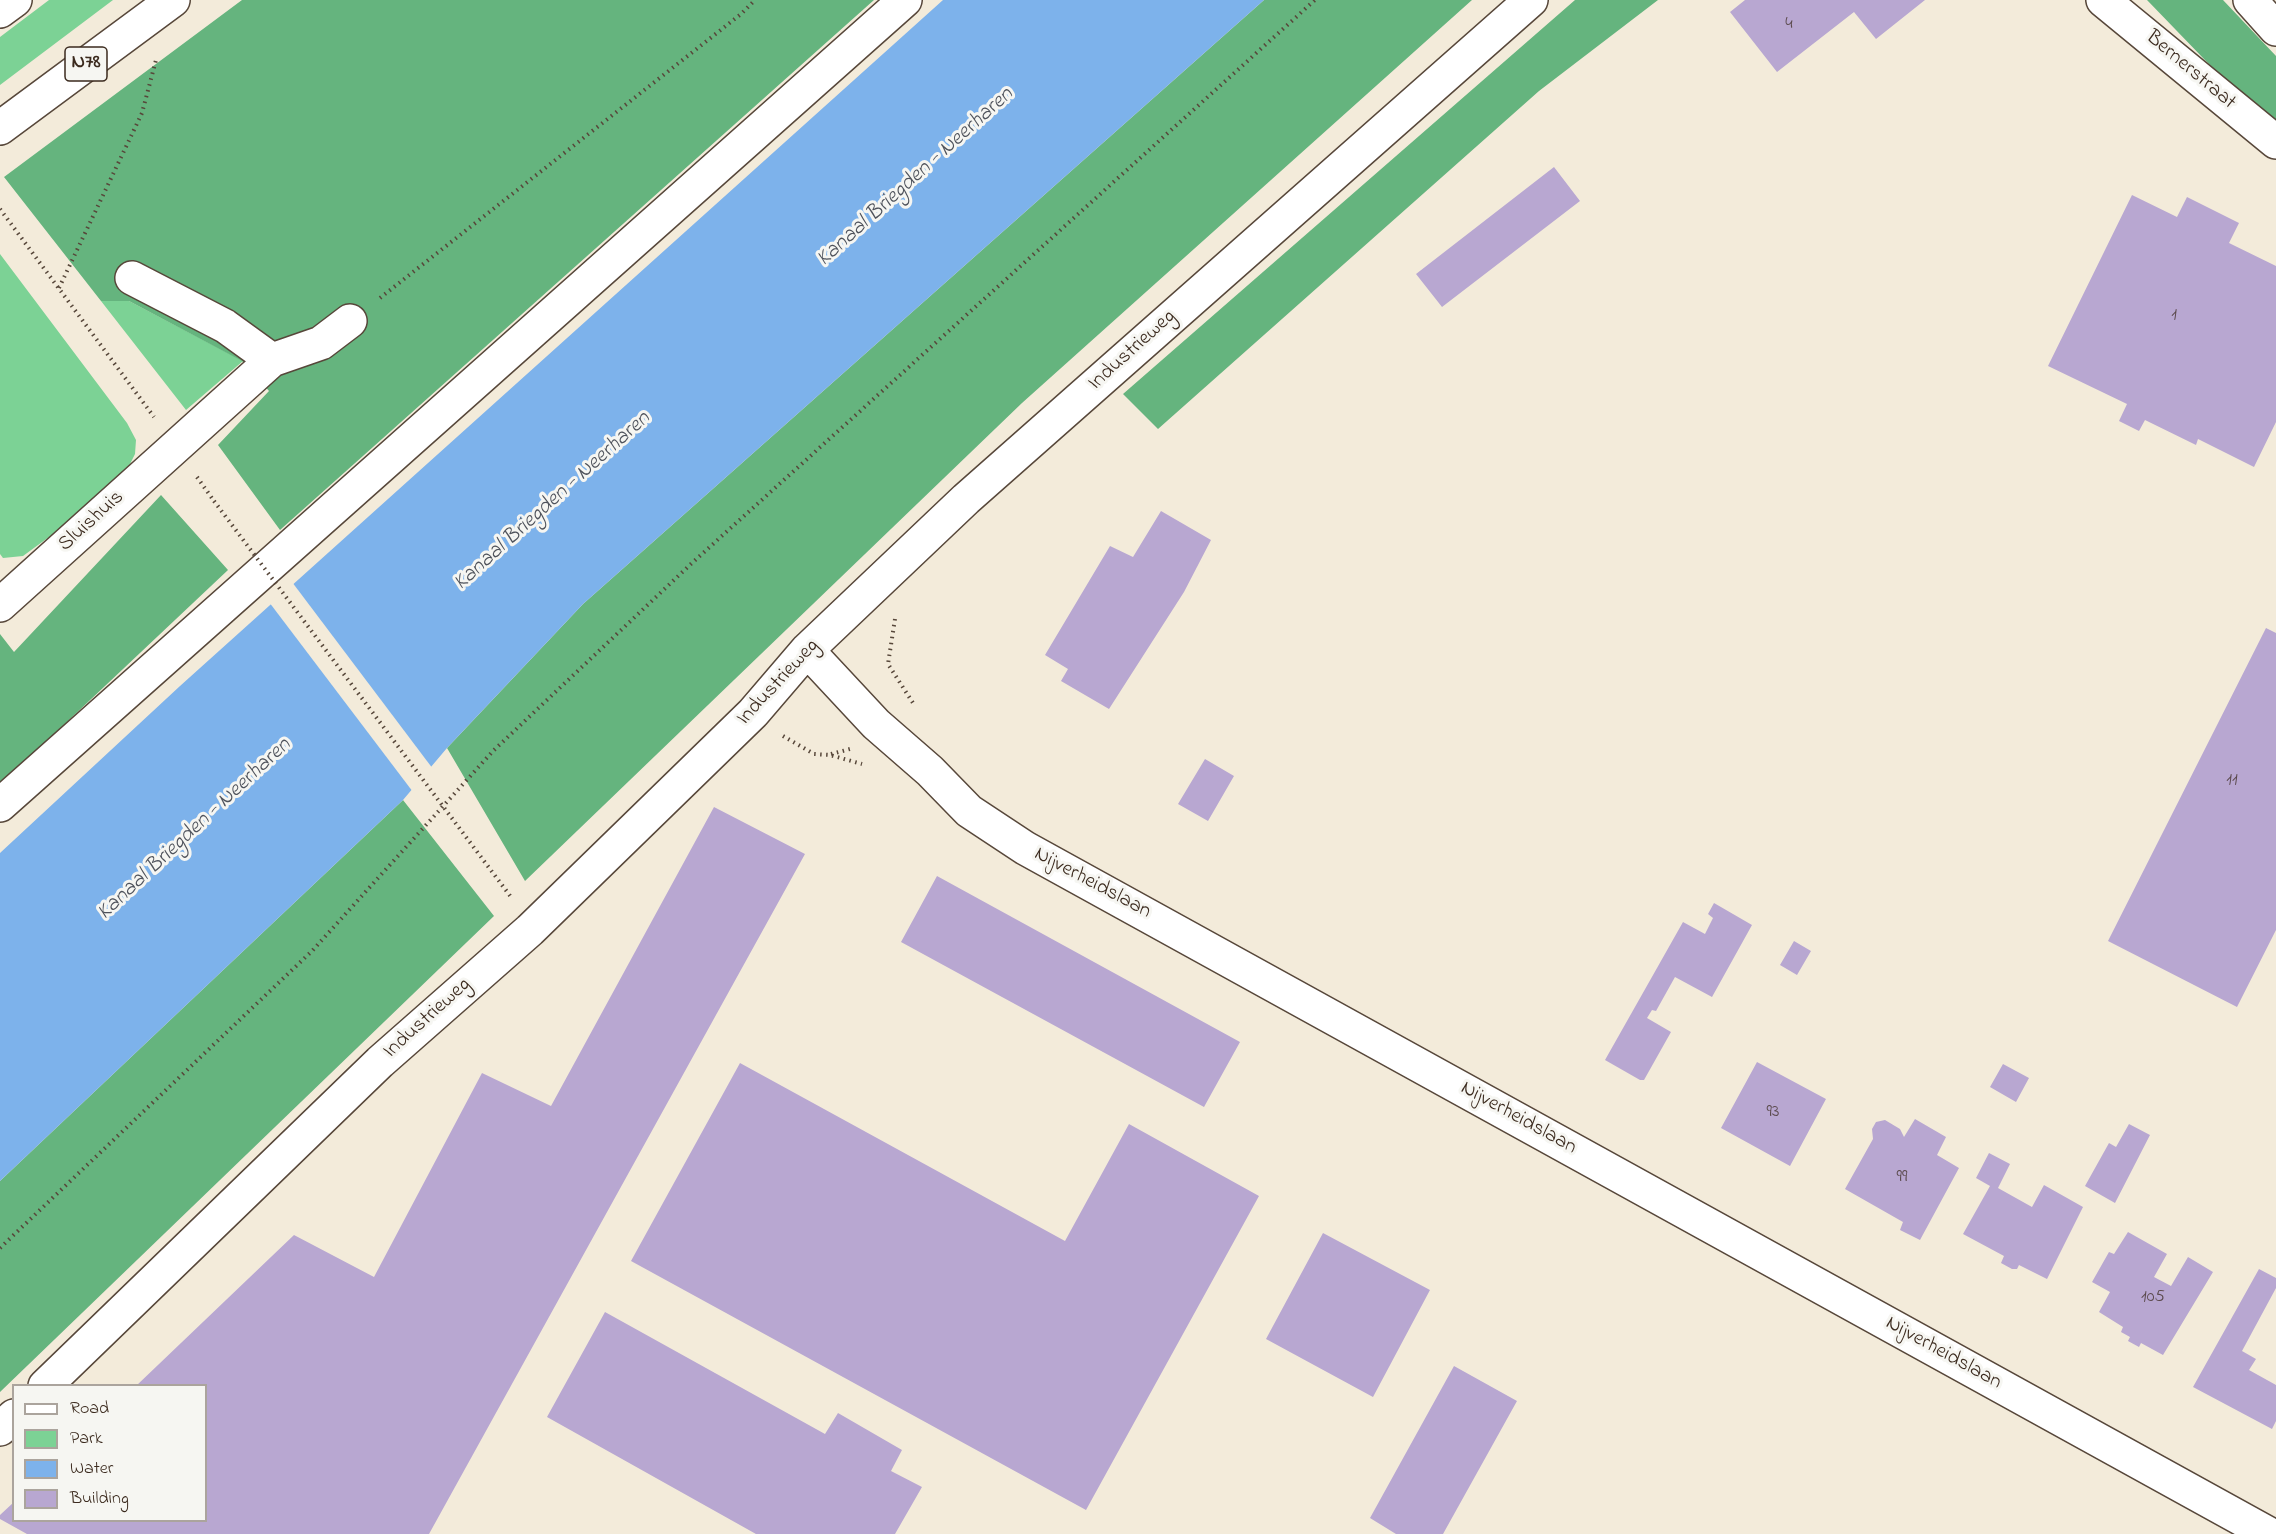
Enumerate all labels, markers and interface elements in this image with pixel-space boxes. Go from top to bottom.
house number: 4 [1785,14,1793,36]
street label: Bernerstraat [2140,26,2240,116]
road number: N78 [65,47,107,81]
water label: Kanaal Briegden - Neerharen [812,83,1020,273]
street label: Industrieweg [1084,305,1182,397]
house number: 1 [2171,305,2177,327]
water label: Kanaal Briegden - Neerharen [449,407,657,597]
street label: Sluishuis [54,486,130,558]
street label: Industrieweg [733,635,825,731]
water label: Kanaal Briegden - Neerharen [93,733,297,927]
house number: 11 [2226,770,2238,792]
street label: Nijverheidslaan [1029,843,1155,925]
street label: Industrieweg [379,973,477,1065]
street label: Nijverheidslaan [1455,1077,1581,1161]
house number: 93 [1767,1102,1779,1124]
house number: 99 [1897,1167,1907,1189]
house number: 105 [2141,1287,2165,1309]
street label: Nijverheidslaan [1880,1312,2006,1396]
legend [12,1384,207,1522]
text: Road [70,1396,109,1422]
text: Park [70,1426,103,1452]
text: Water [70,1456,113,1482]
text: Building [70,1486,129,1512]

